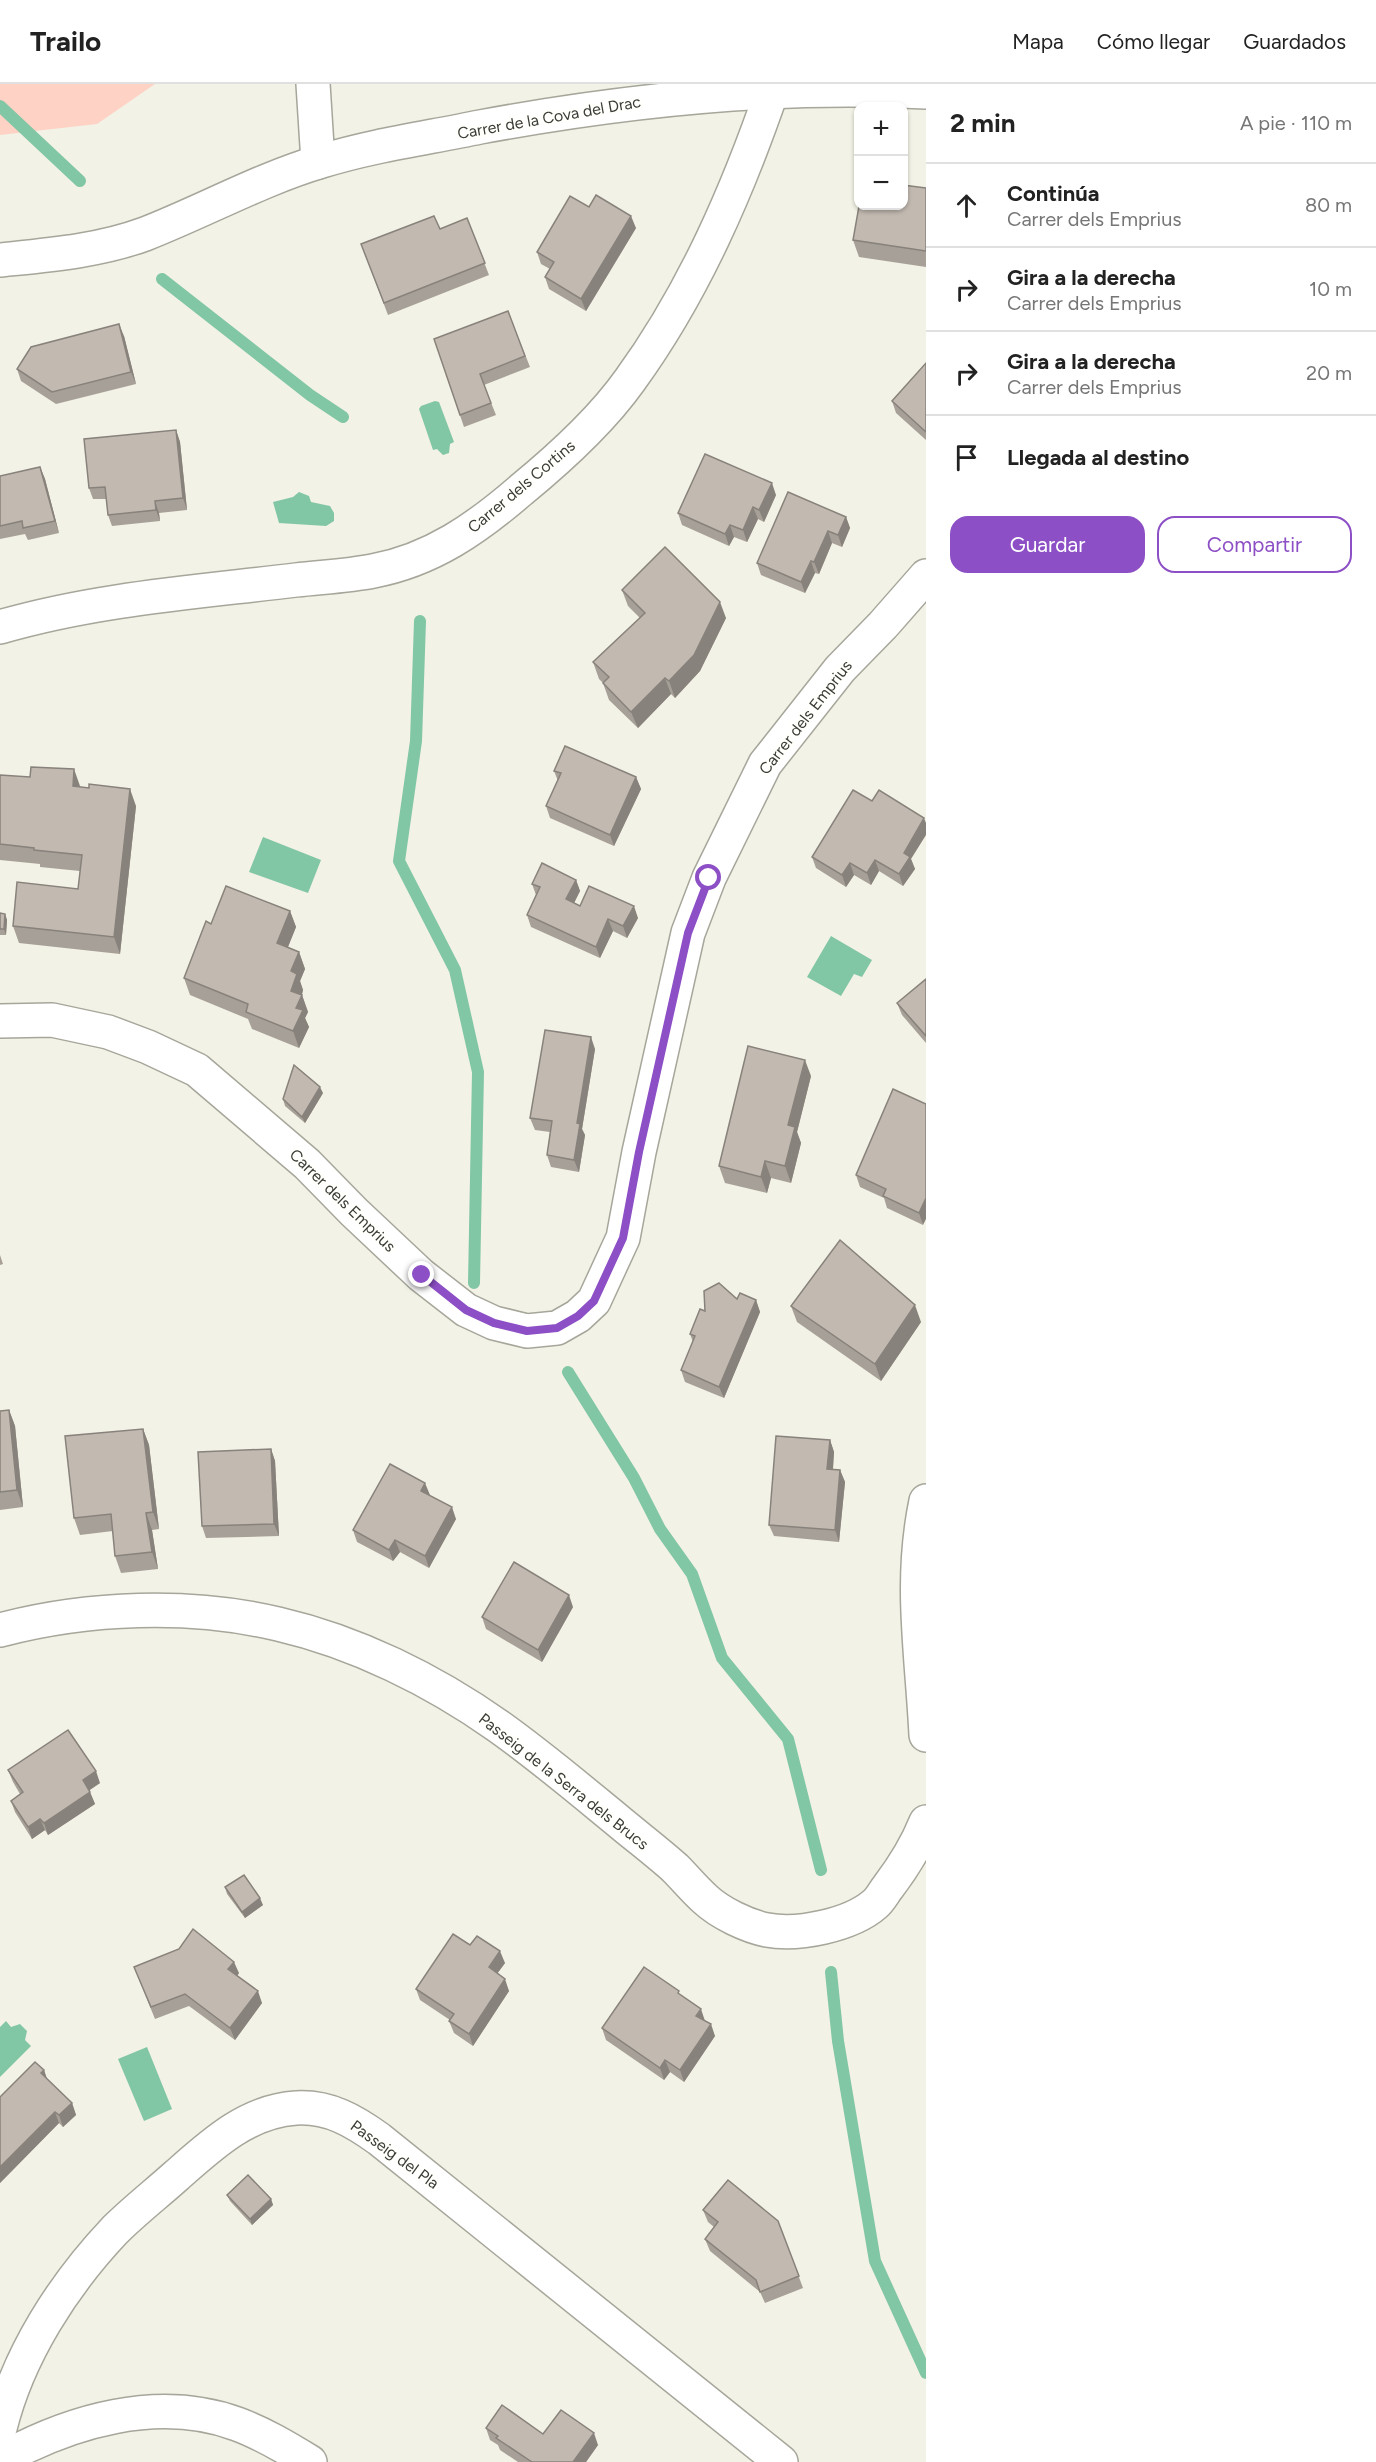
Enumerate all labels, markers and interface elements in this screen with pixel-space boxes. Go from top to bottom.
text: Trailo [30,24,101,58]
text: Mapa [1012,29,1064,54]
text: Cómo llegar [1097,29,1210,54]
text: Guardados [1243,29,1346,54]
street label: Carrer de la Cova del Drac [456,92,643,143]
map controls [854,102,908,210]
button: + [854,102,908,156]
text: 2 min [950,107,1016,139]
text: A pie · 110 m [1240,111,1352,135]
button: − [854,156,908,210]
text: Continúa [1007,180,1100,207]
icon: ahead [950,189,983,222]
text: 80 m [1305,193,1352,217]
text: Carrer dels Emprius [1007,207,1182,231]
text: Gira a la derecha [1007,264,1176,291]
icon: right [950,273,983,306]
text: 10 m [1309,277,1352,301]
text: Carrer dels Emprius [1007,291,1182,315]
text: Gira a la derecha [1007,348,1176,375]
icon: right [950,357,983,390]
text: 20 m [1306,361,1352,385]
text: Carrer dels Emprius [1007,375,1182,399]
street label: Carrer dels Cortins [464,436,579,537]
icon: arrive [950,441,983,474]
text: Llegada al destino [1007,444,1189,471]
button: Guardar [950,516,1145,573]
button: Compartir [1157,516,1352,573]
street label: Carrer dels Emprius [755,656,856,778]
route start [695,864,721,890]
street label: Carrer dels Emprius [286,1145,399,1256]
route end [408,1261,434,1287]
street label: Passeig de la Serra dels Brucs [475,1709,652,1854]
street label: Passeig del Pla [347,2116,443,2193]

